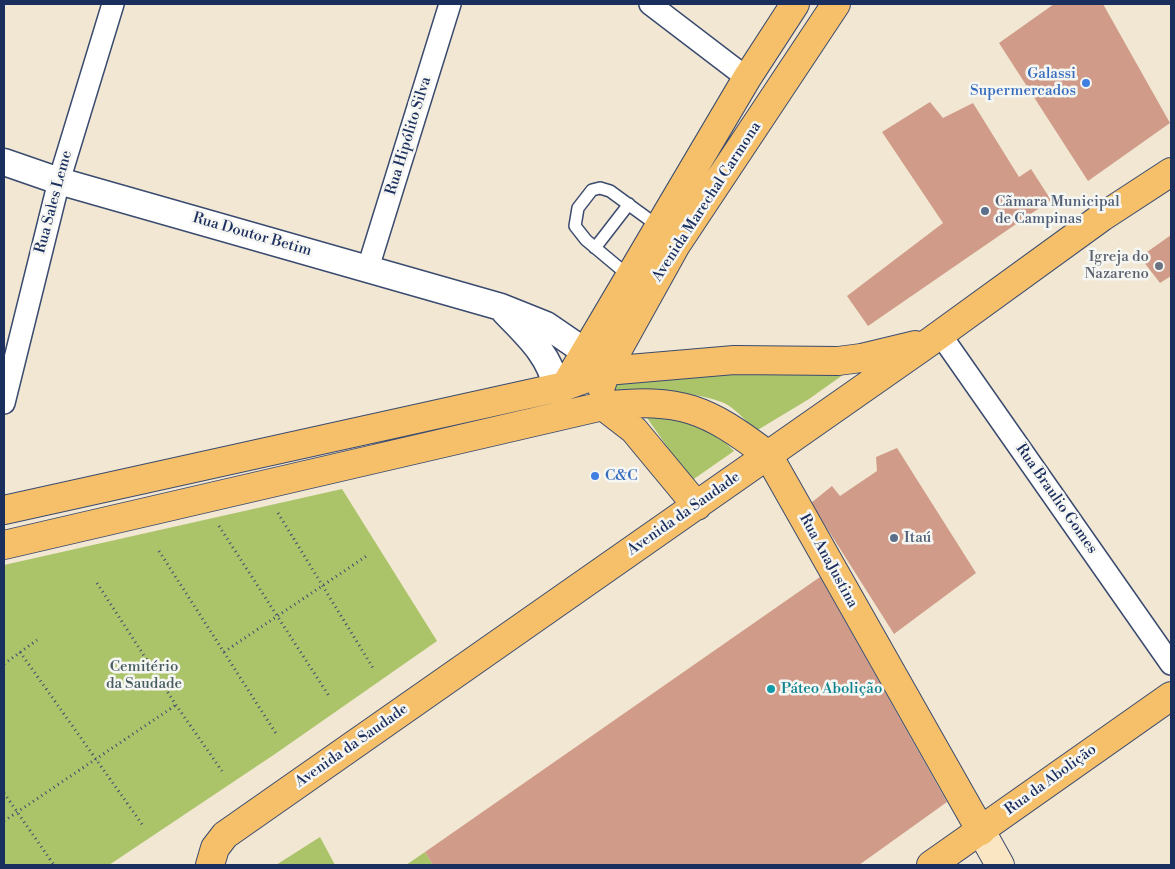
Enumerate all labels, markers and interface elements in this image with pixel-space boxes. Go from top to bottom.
place label: Galassi Supermercados [970,65,1076,100]
street label: Rua Hipólito Silva [382,75,436,197]
marker: Galassi Supermercados [1080,77,1092,89]
street label: Avenida Marechal Carmona [649,119,765,285]
street label: Rua Sales Leme [32,149,76,255]
place label: Cãmara Municipal de Campinas [995,193,1120,228]
marker: Cãmara Municipal de Campinas [979,205,991,217]
street label: Rua Doutor Betim [190,209,314,261]
place label: Igreja do Nazareno [1084,248,1149,283]
marker: Igreja do Nazareno [1153,260,1165,272]
street label: Rua Braulio Gomes [1011,440,1101,558]
place label: C&C [605,467,638,485]
street label: Avenida da Saudade [624,468,744,560]
marker: C&C [589,470,601,482]
street label: Rua AnaJustina [795,511,861,611]
place label: Itaú [904,529,931,547]
marker: Itaú [888,532,900,544]
park label: Cemitério da Saudade [106,658,182,693]
place label: Páteo Abolição [781,680,882,698]
marker: Páteo Abolição [765,683,777,695]
street label: Avenida da Saudade [292,700,412,792]
street label: Rua da Abolição [1002,741,1100,819]

